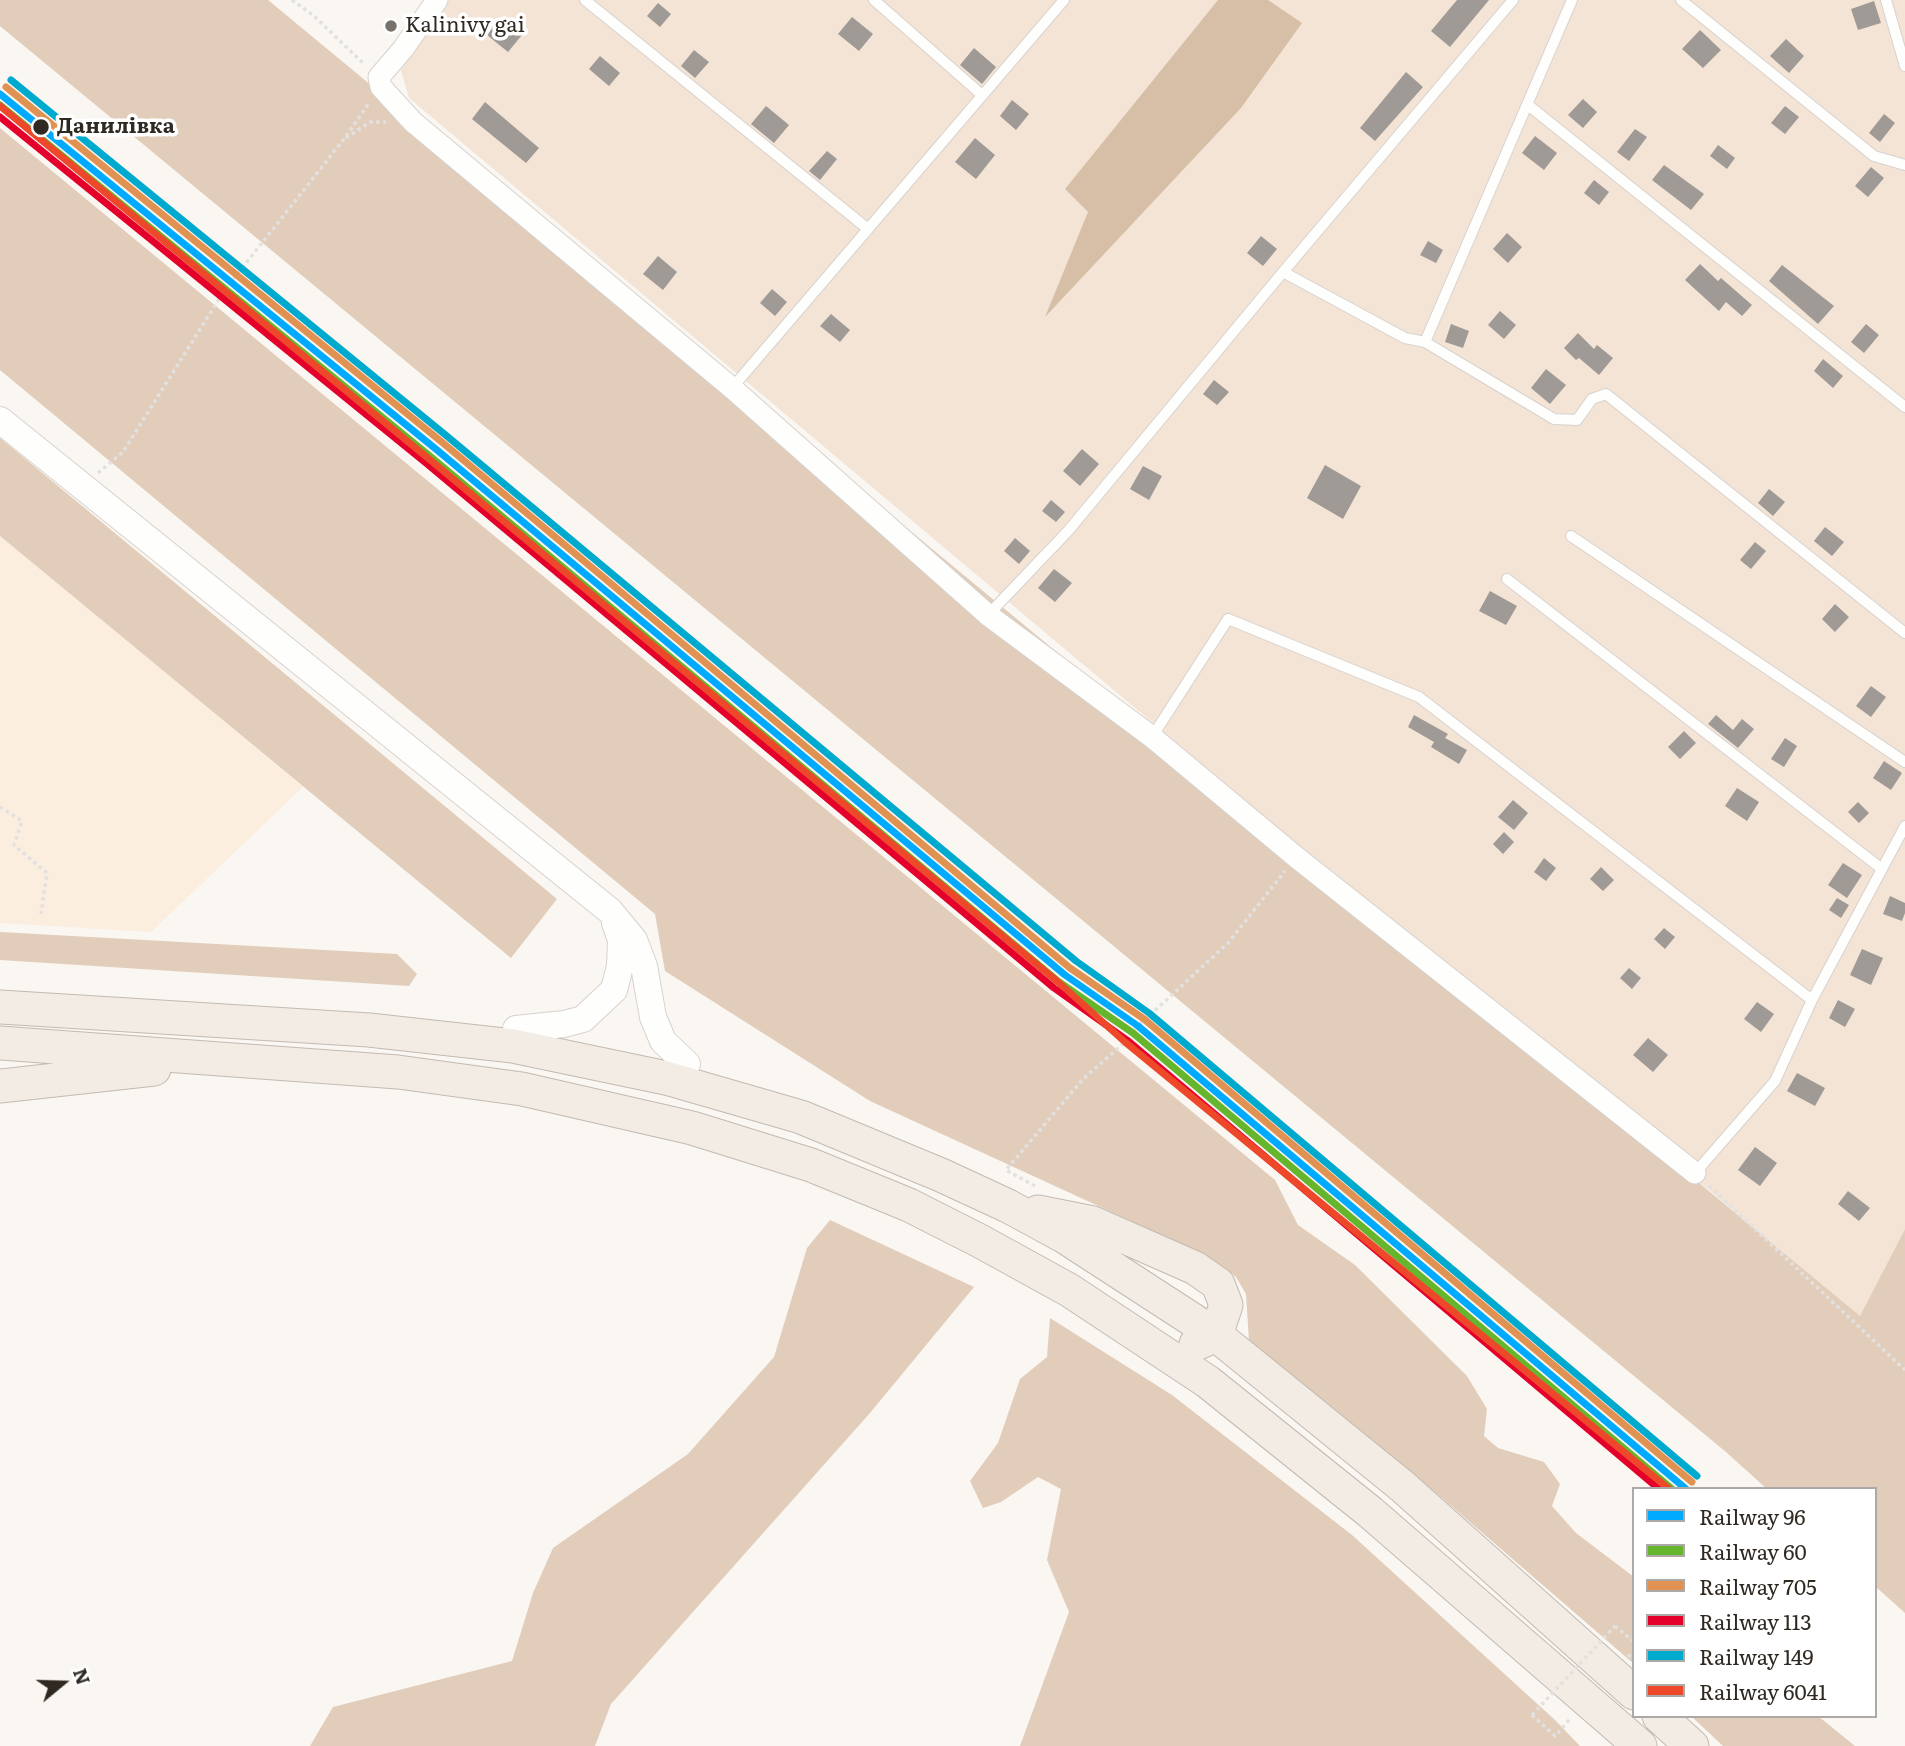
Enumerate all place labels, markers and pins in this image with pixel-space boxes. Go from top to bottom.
place label: Kalinivy gai [405,13,525,39]
marker: Kalinivy gai [383,18,399,34]
place label: Данилівка [57,114,175,140]
marker: Данилівка [31,117,51,137]

